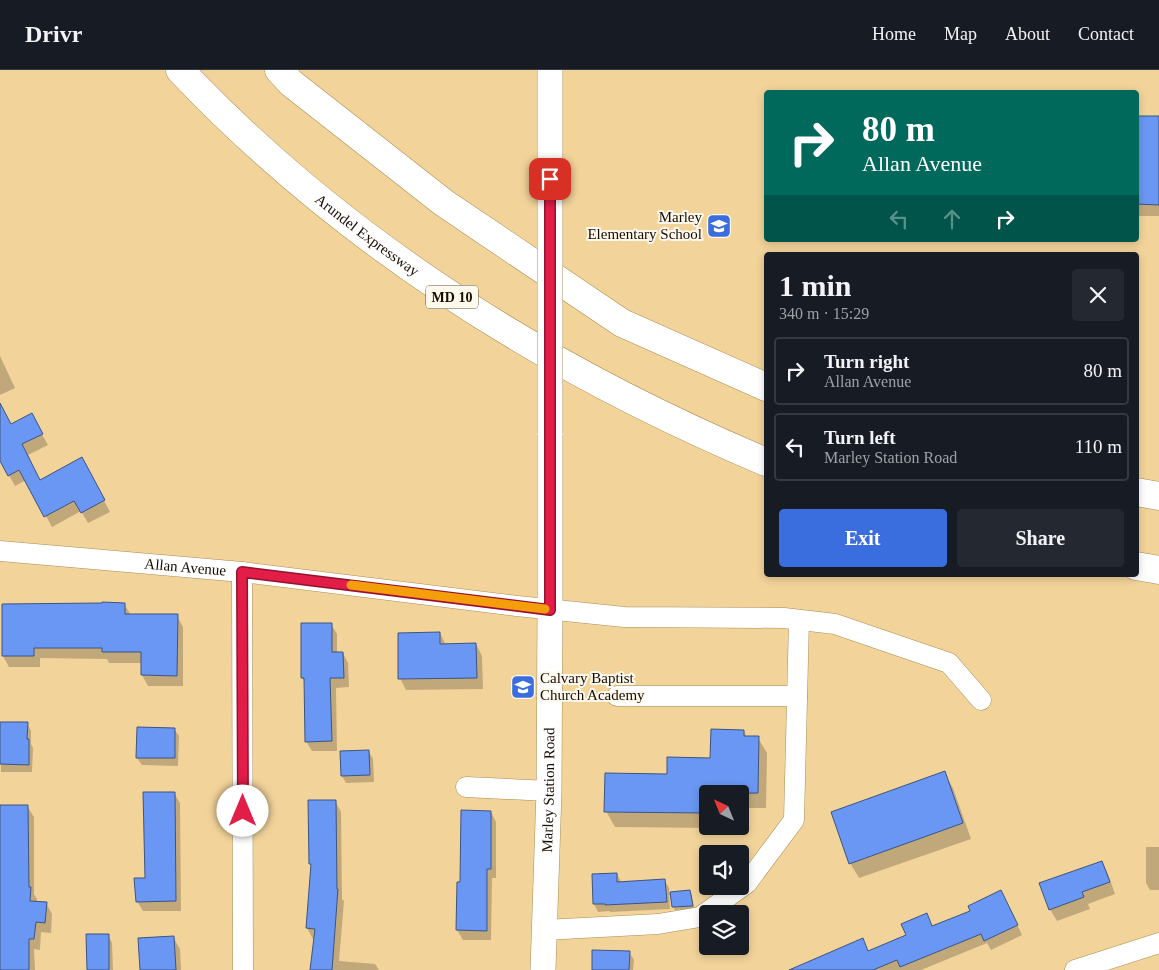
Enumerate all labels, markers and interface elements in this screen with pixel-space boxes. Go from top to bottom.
text: Drivr [25,21,82,47]
text: Home [872,24,916,44]
text: Map [944,24,977,44]
text: About [1005,24,1050,44]
text: Contact [1078,24,1134,44]
icon: right [779,110,844,175]
text: 80 m [862,110,935,149]
text: Allan Avenue [862,151,982,176]
pin [529,158,571,200]
icon: arrive [536,165,564,193]
street label: Arundel Expressway [312,191,423,279]
icon: left [885,205,913,233]
icon: ahead [938,205,966,233]
icon: right [991,205,1019,233]
place label: Marley Elementary School [587,209,702,242]
school or university icon: Marley Elementary School [706,213,732,239]
text: 1 min [779,269,852,302]
button: close [1072,269,1124,321]
road number: MD 10 [426,286,478,308]
text: 340 m · 15:29 [779,305,869,322]
text: Turn right [824,351,909,372]
icon: right [781,357,809,385]
text: 80 m [1083,360,1122,381]
text: Allan Avenue [824,373,911,390]
text: Turn left [824,427,896,448]
icon: left [781,433,809,461]
text: 110 m [1075,436,1122,457]
text: Marley Station Road [824,449,957,466]
button: Exit [779,509,947,567]
button: Share [957,509,1124,567]
street label: Allan Avenue [144,556,227,579]
place label: Calvary Baptist Church Academy [540,670,645,703]
school or university icon: Calvary Baptist Church Academy [510,674,536,700]
street label: Marley Station Road [539,727,557,853]
position arrow [216,784,268,836]
north arrow [699,785,749,835]
map controls [699,785,749,955]
button: sound [699,845,749,895]
button: layers [699,905,749,955]

